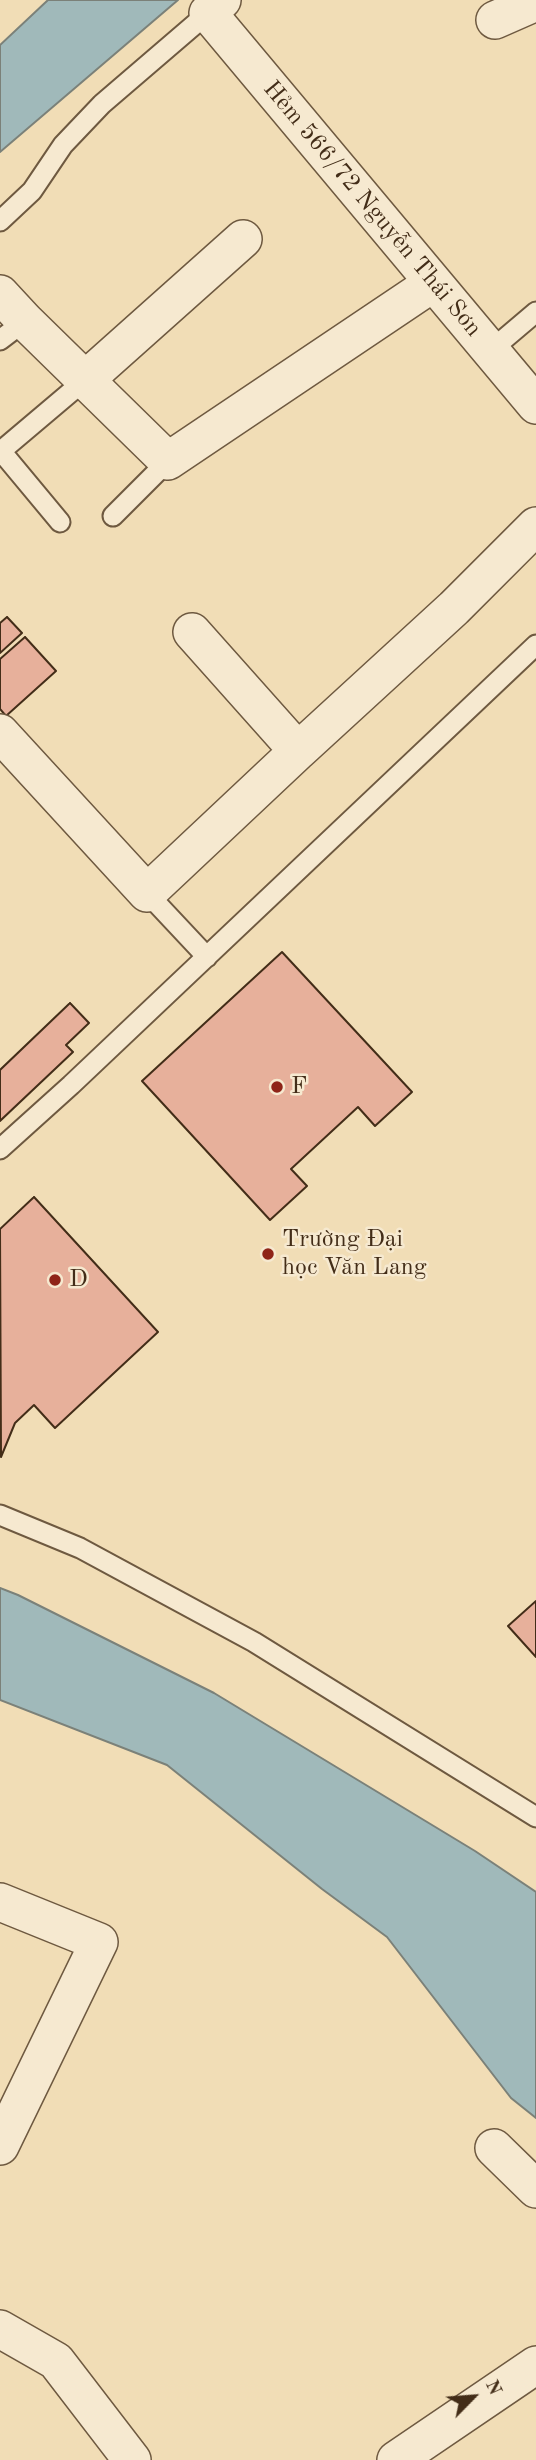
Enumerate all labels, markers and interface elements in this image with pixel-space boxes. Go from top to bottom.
street label: Hẻm 566/72 Nguyễn Thái Sơn [256,75,488,343]
place label: F [291,1073,307,1101]
marker: F [269,1079,285,1095]
place label: Trường Đại học Văn Lang [282,1226,427,1282]
marker: Trường Đại học Văn Lang [260,1246,276,1262]
place label: D [69,1266,88,1294]
marker: D [47,1272,63,1288]
north arrow [438,2362,508,2432]
text: N [481,2377,504,2399]

